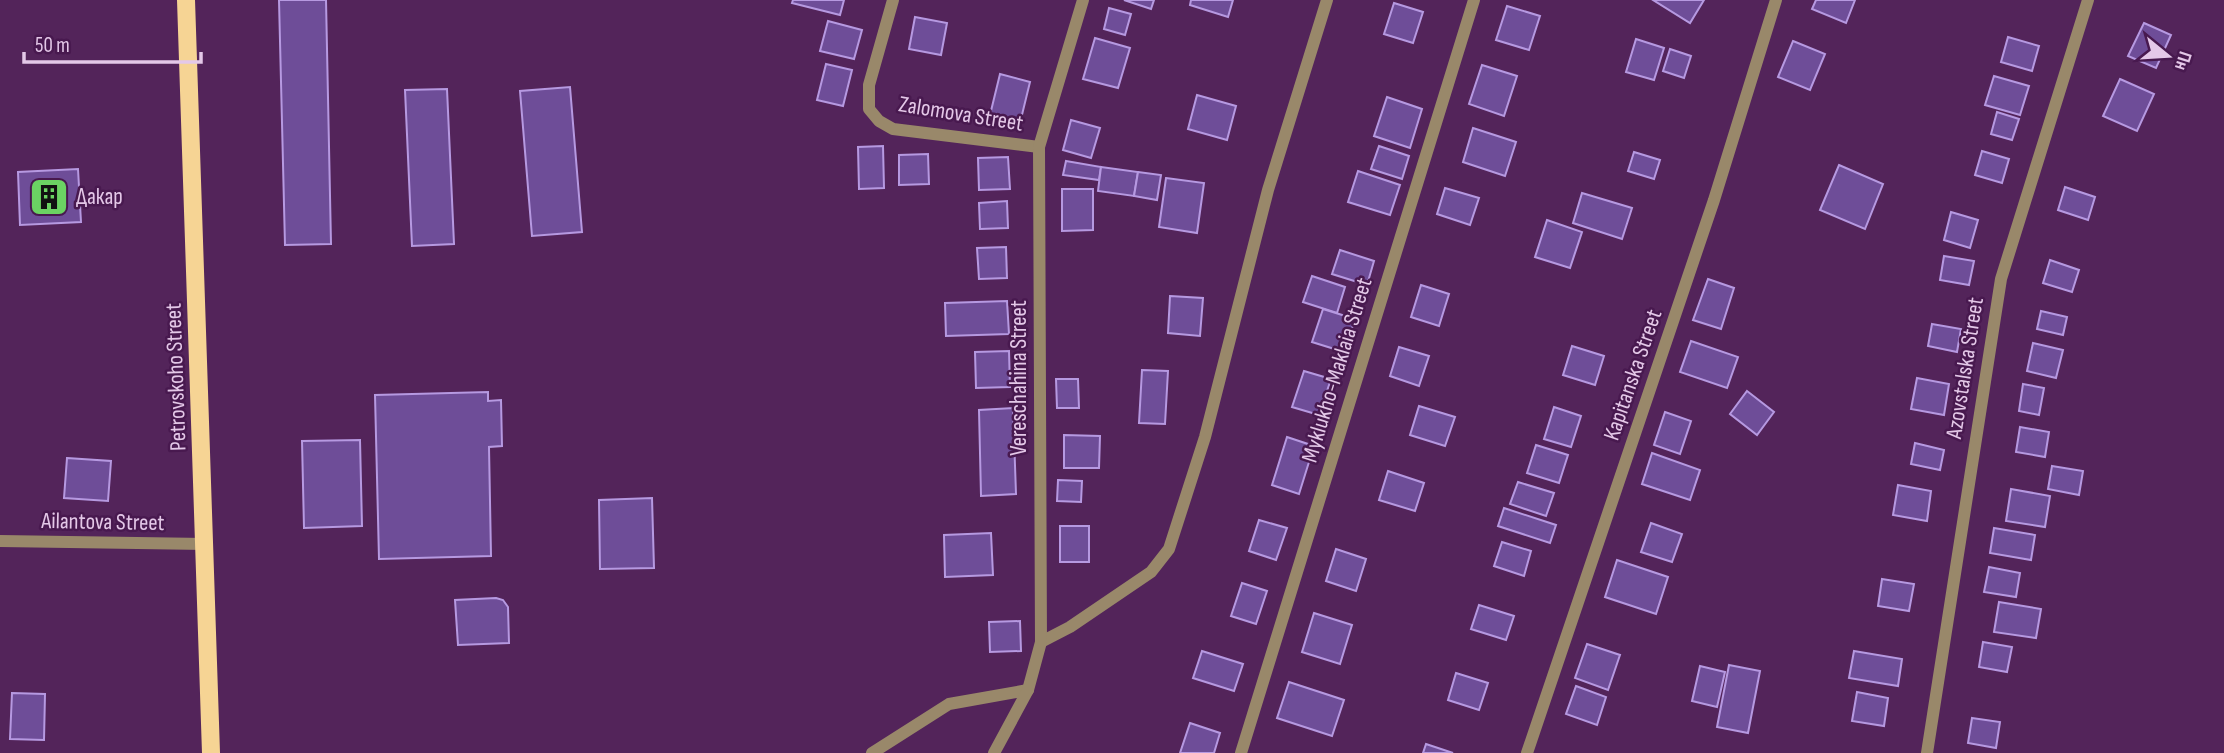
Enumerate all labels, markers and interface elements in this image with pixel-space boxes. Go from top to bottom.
scale bar [24,21,201,65]
north arrow [2133,21,2203,91]
text: 50 m [35,33,70,58]
text: Пн [2169,48,2197,73]
street label: Zalomova Street [897,90,1025,138]
building icon: Дакар [28,176,70,218]
place label: Дакар [76,183,123,211]
street label: Myklukho-Maklaia Street [1296,274,1378,466]
street label: Azovstalska Street [1940,295,1990,442]
street label: Vereschahina Street [1005,300,1033,456]
street label: Petrovskoho Street [159,302,193,452]
street label: Kapitanska Street [1598,306,1668,444]
street label: Ailantova Street [40,507,165,537]

